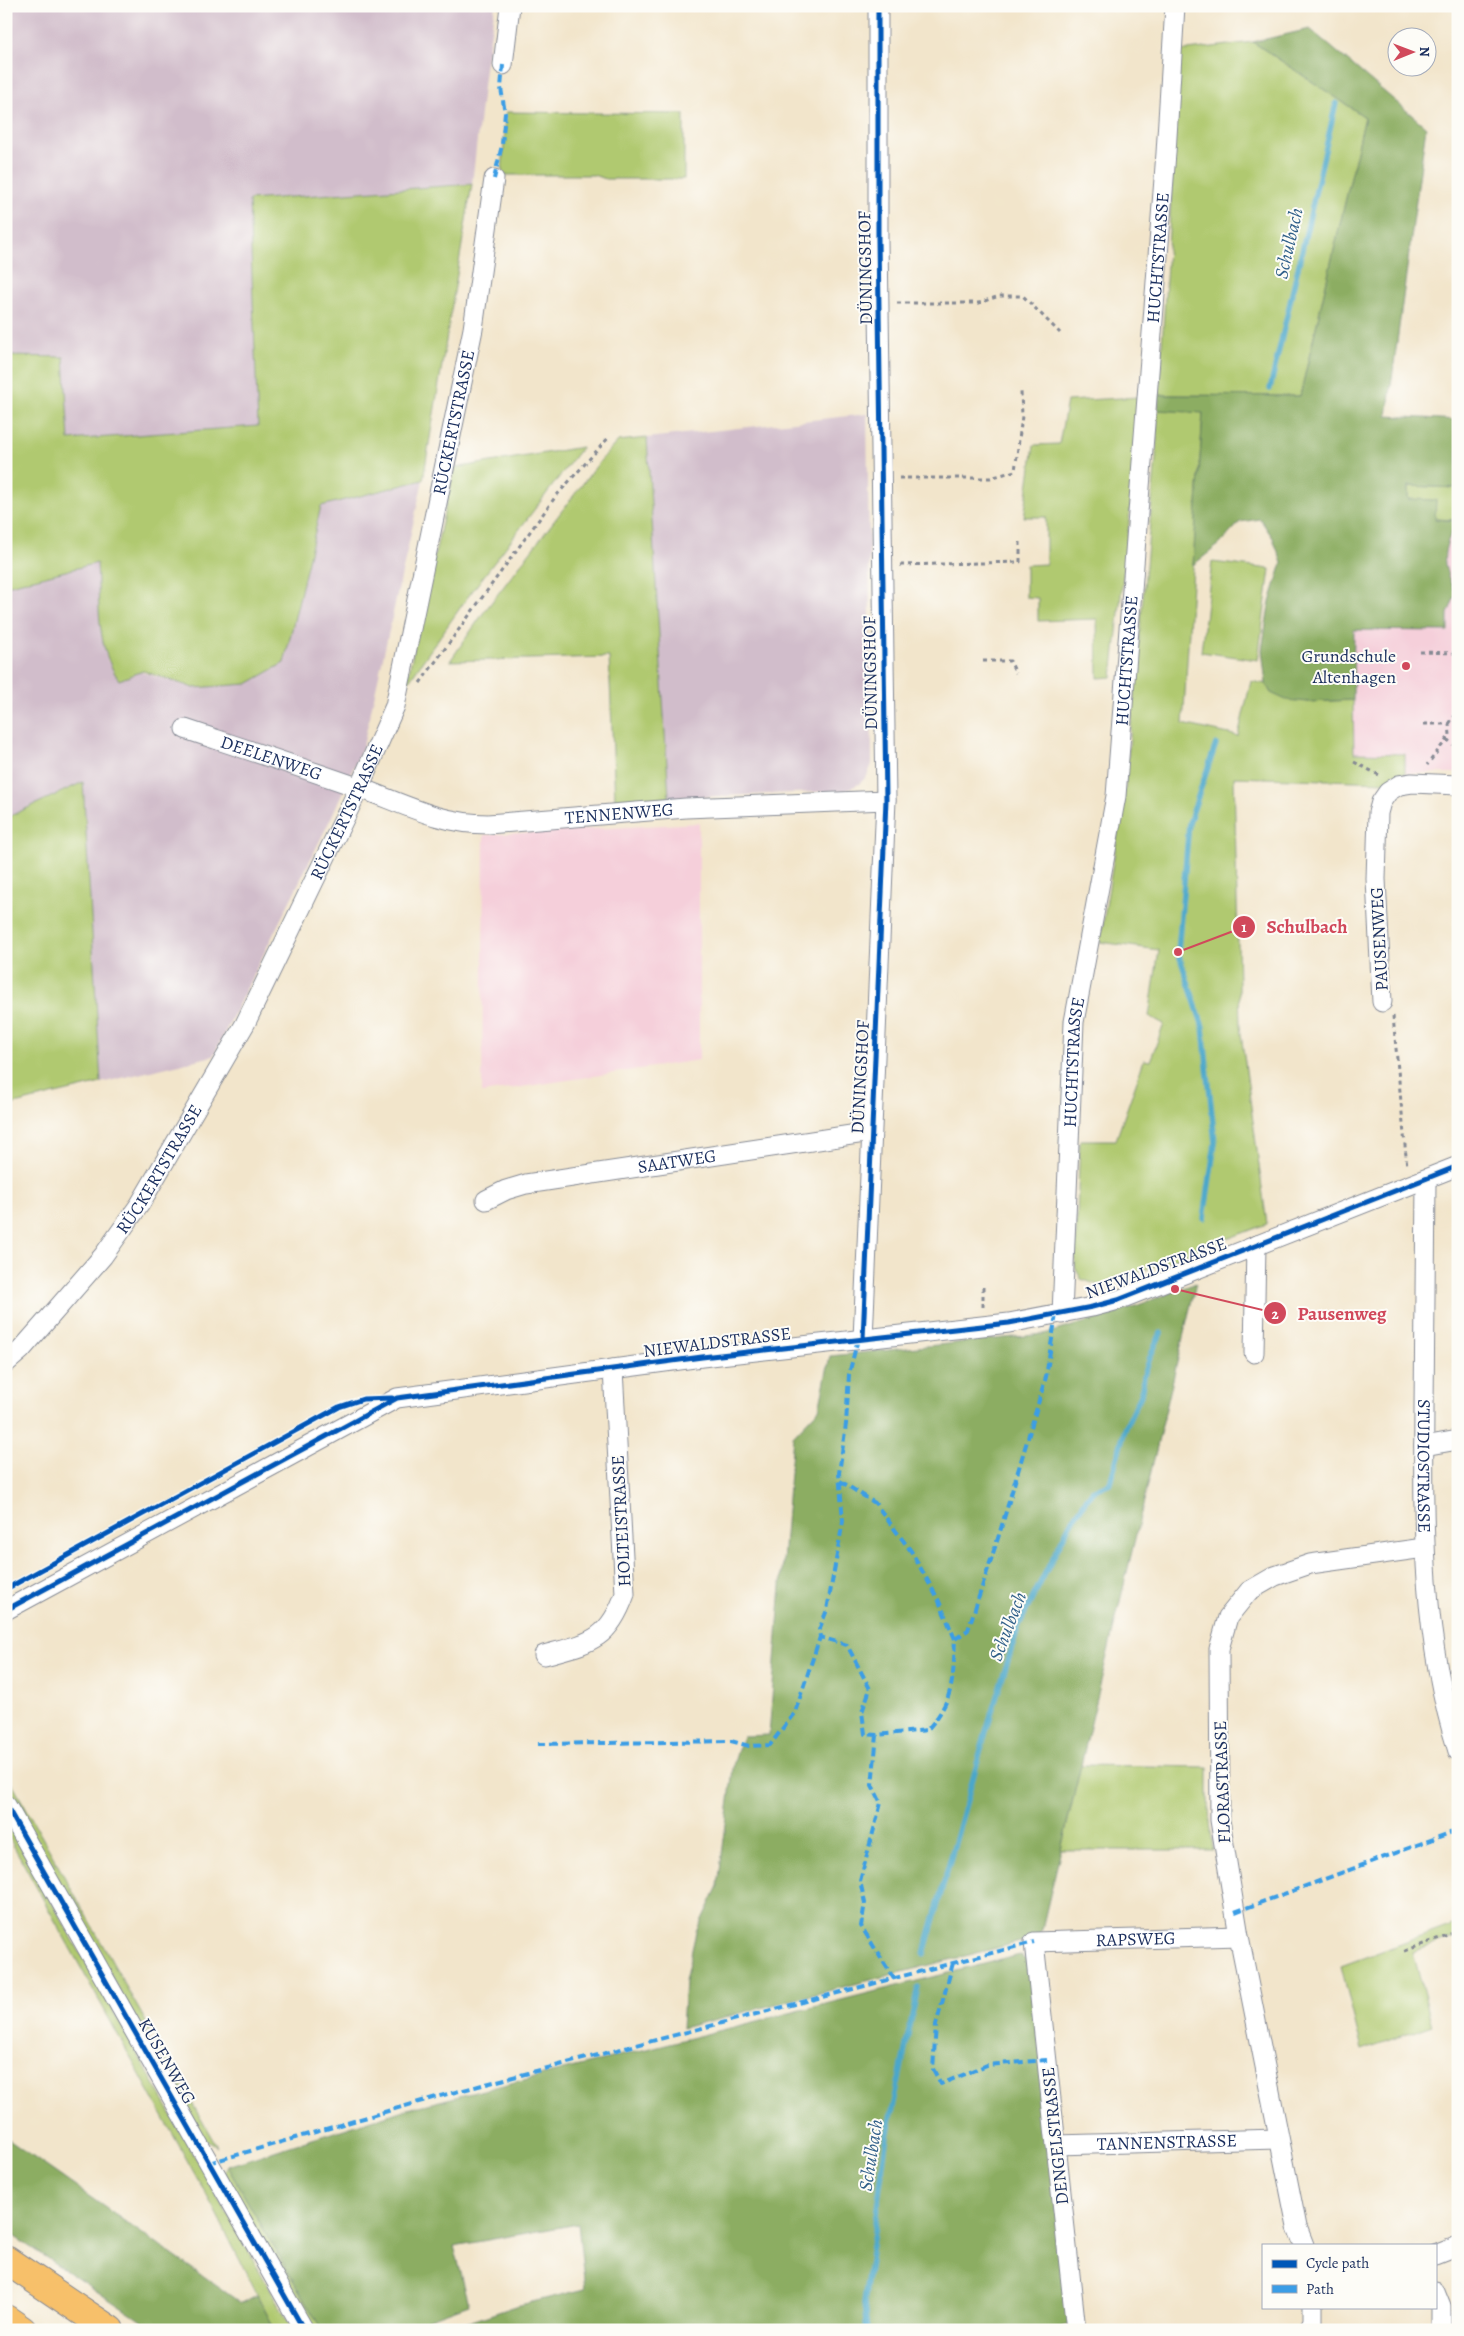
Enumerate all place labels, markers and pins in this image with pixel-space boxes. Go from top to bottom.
place label: Grundschule Altenhagen [1302,644,1396,689]
marker: Grundschule Altenhagen [1400,660,1412,672]
callout: Schulbach [1231,910,1357,944]
callout: Pausenweg [1263,1296,1397,1330]

